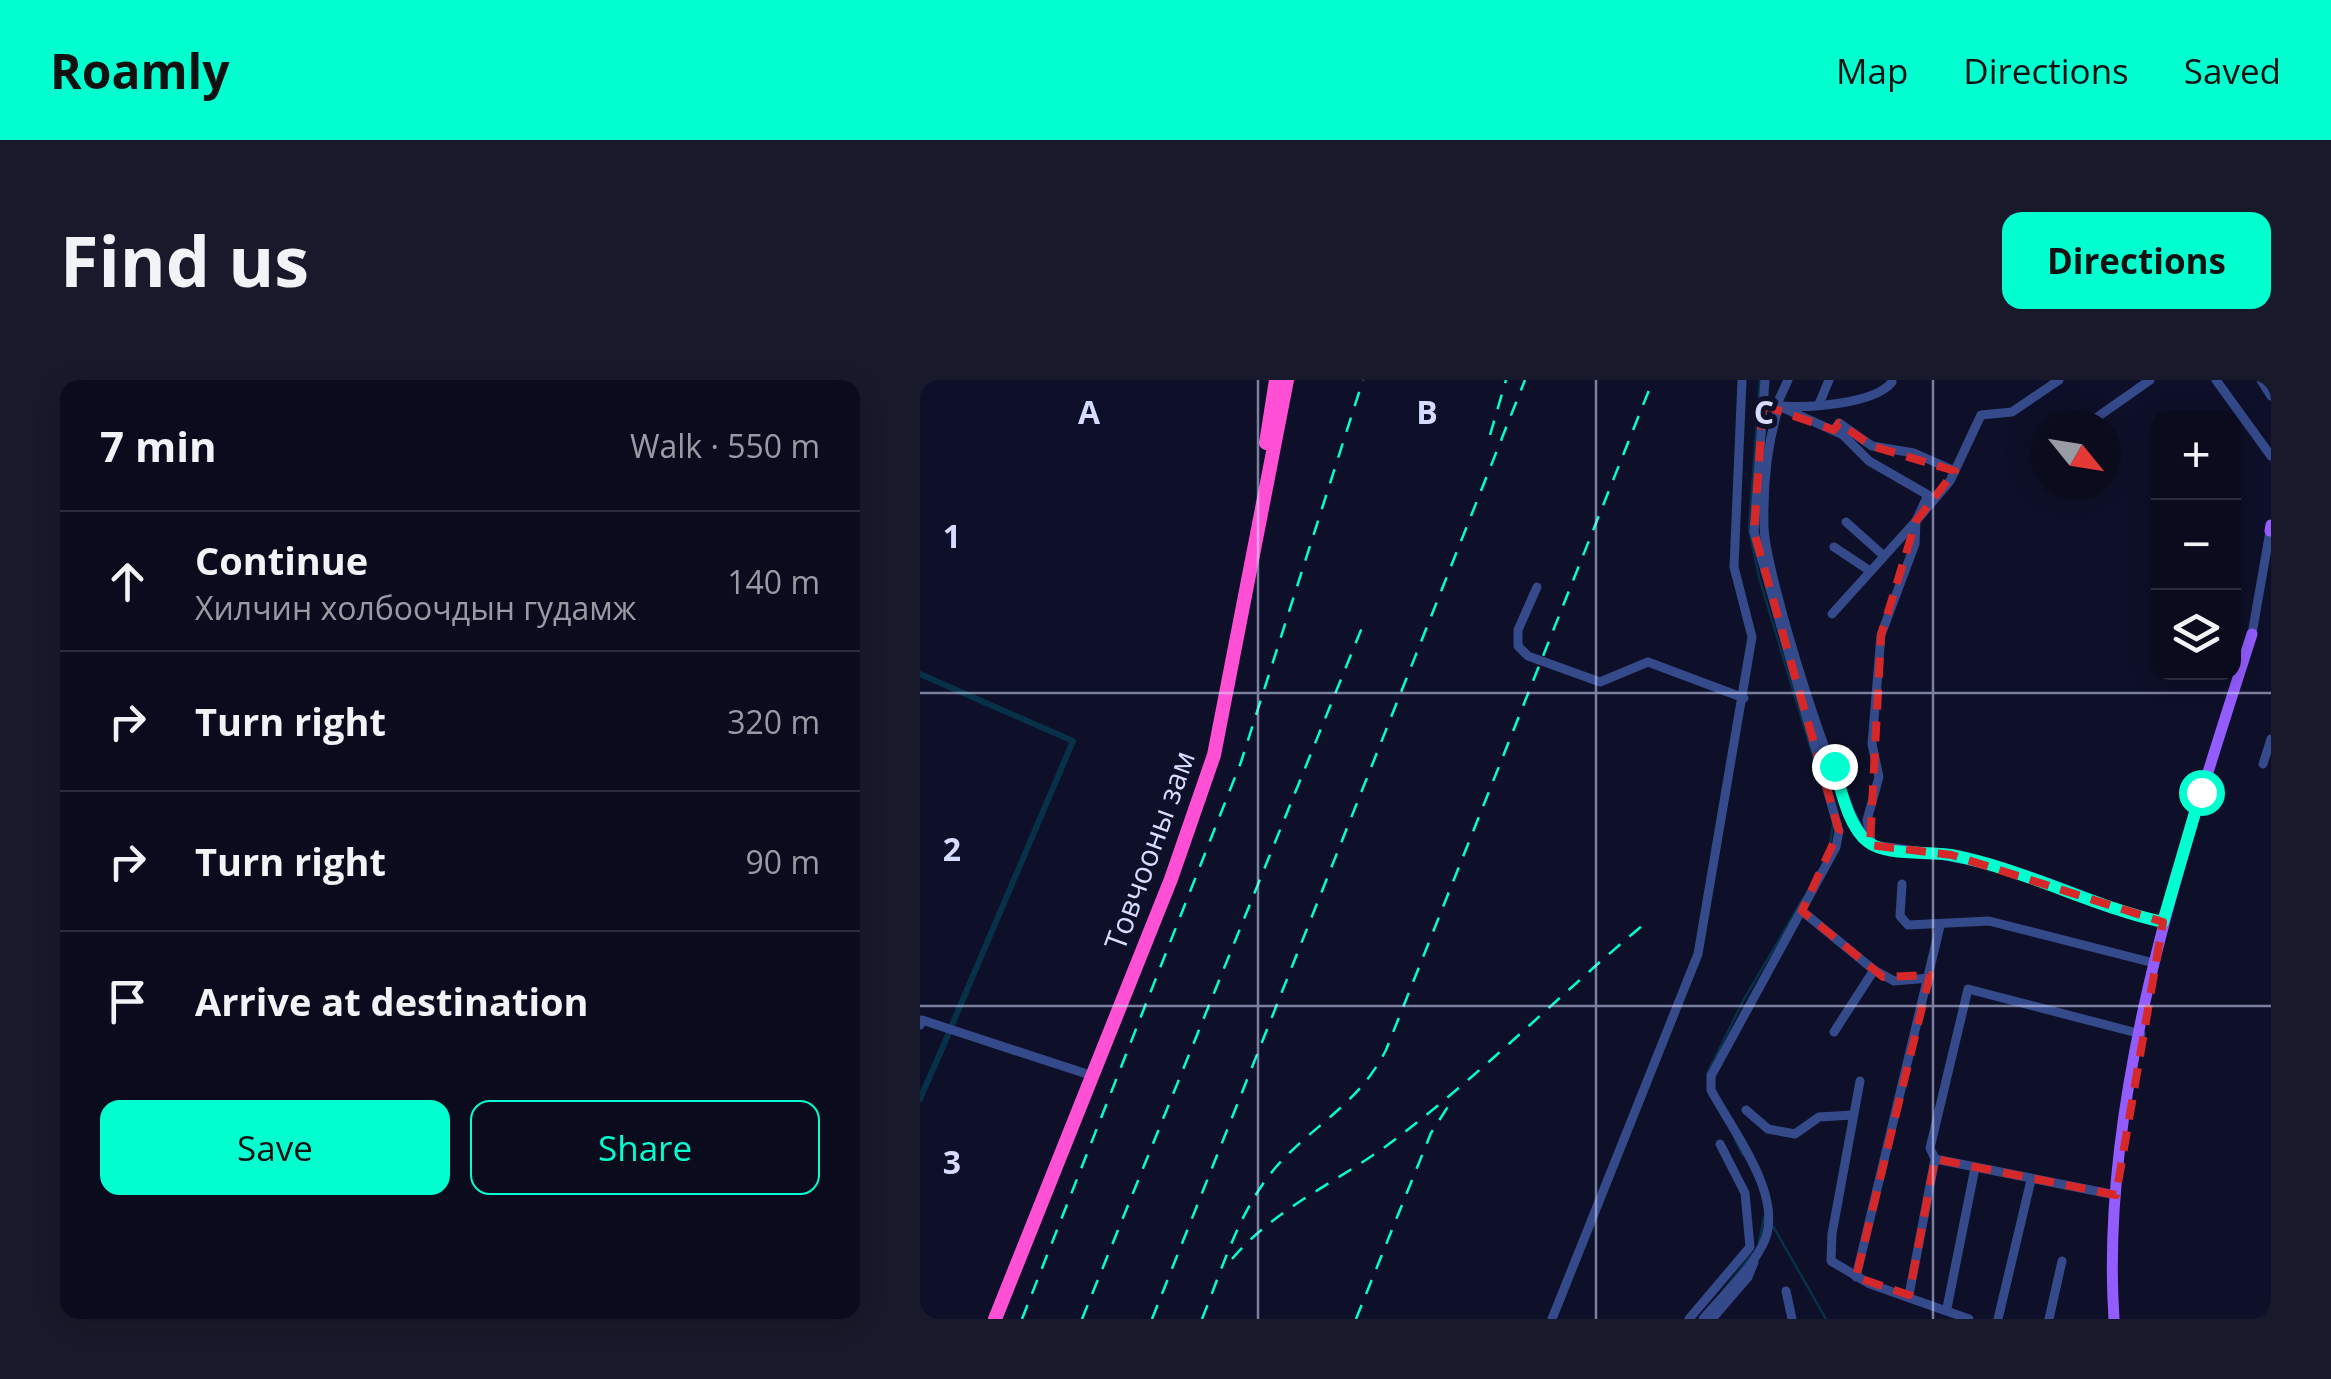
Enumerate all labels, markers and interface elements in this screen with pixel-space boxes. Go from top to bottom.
text: Roamly [50,38,229,103]
text: Map [1836,47,1908,94]
text: Directions [1963,47,2129,94]
text: Saved [2184,47,2281,94]
text: Find us [60,212,309,308]
button: Directions [2002,212,2271,309]
text: A [1078,390,1101,433]
text: B [1416,390,1438,433]
text: C [1754,390,1774,433]
north arrow [2031,410,2121,500]
map controls [2151,410,2241,680]
button: + [2151,410,2241,500]
text: 7 min [100,417,217,474]
text: Walk · 550 m [630,424,820,467]
button: − [2151,500,2241,590]
text: 1 [943,514,961,557]
text: Continue [195,534,368,586]
icon: ahead [100,554,155,609]
text: 140 m [727,560,820,603]
text: Хилчин холбоочдын гудамж [195,586,636,629]
button: layers [2151,590,2241,680]
icon: right [100,694,155,749]
text: Turn right [195,695,386,747]
text: 320 m [727,700,820,743]
route end [1812,744,1858,790]
street label: Товчооны зам [1094,745,1204,955]
route start [2179,770,2225,816]
text: 2 [943,827,961,870]
icon: right [100,834,155,889]
text: Turn right [195,835,386,887]
text: 90 m [745,840,820,883]
icon: arrive [100,974,155,1029]
text: Arrive at destination [195,975,589,1027]
button: Save [100,1100,450,1195]
button: Share [470,1100,820,1195]
text: 3 [943,1140,961,1183]

